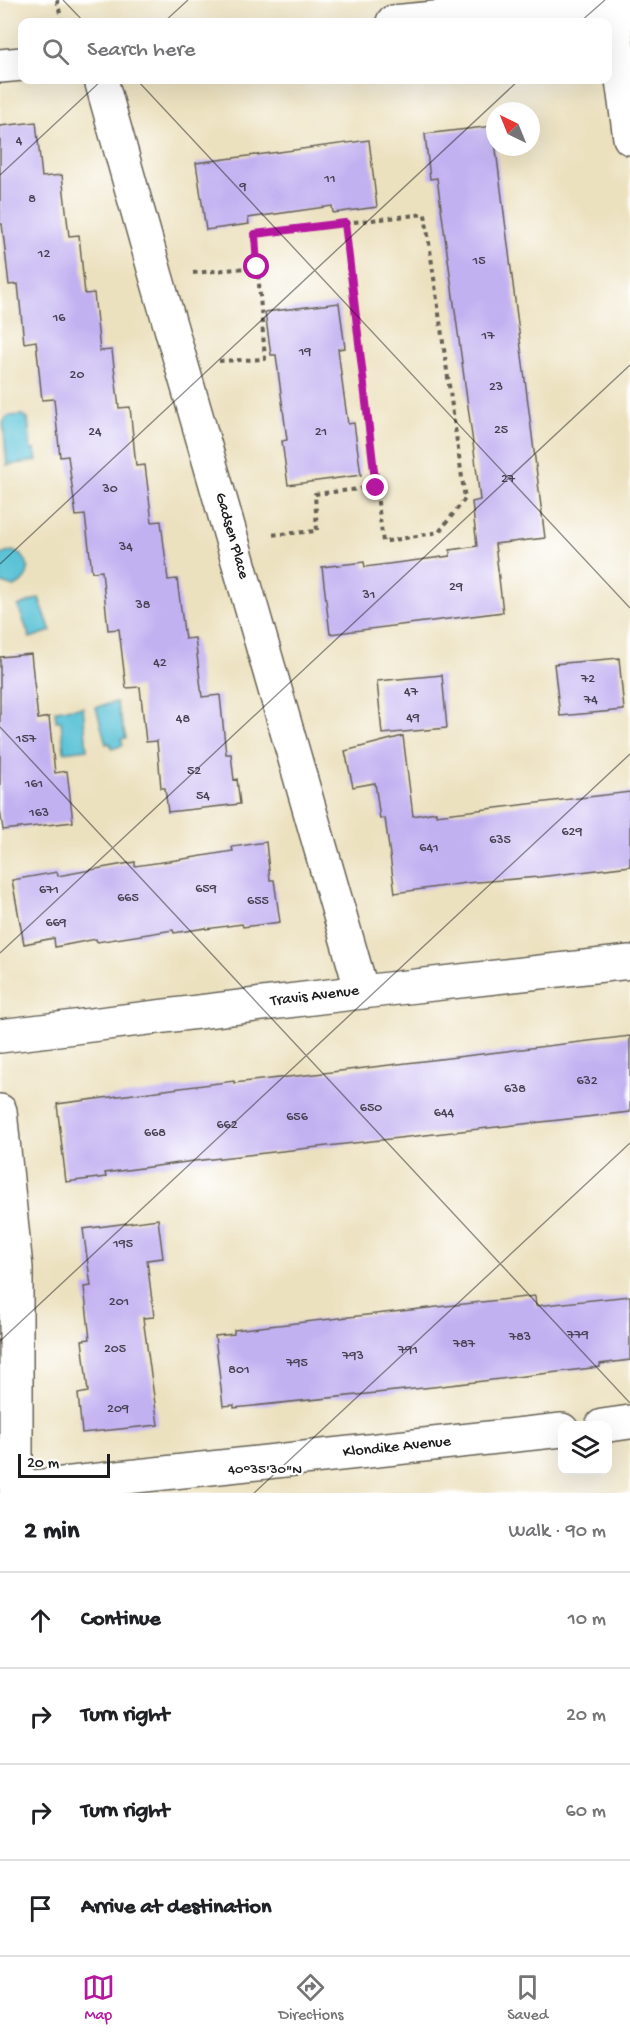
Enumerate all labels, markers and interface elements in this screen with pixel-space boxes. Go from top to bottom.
search box [18,18,612,84]
icon: search [39,35,72,68]
text: Search here [87,38,195,64]
north arrow [486,102,540,156]
house number: 4 [16,133,23,150]
house number: 11 [323,171,336,188]
house number: 9 [238,179,247,196]
house number: 8 [28,191,36,208]
house number: 12 [37,246,50,263]
route start [243,253,269,279]
house number: 15 [471,253,486,270]
house number: 16 [52,310,66,327]
house number: 17 [481,328,495,345]
house number: 19 [298,344,311,361]
house number: 20 [70,367,84,384]
house number: 23 [489,379,503,396]
house number: 25 [494,422,508,439]
house number: 24 [88,424,102,441]
house number: 21 [315,424,327,441]
house number: 27 [501,471,516,488]
route end [362,474,388,500]
house number: 30 [101,481,118,498]
street label: Gadsen Place [210,491,253,582]
house number: 34 [118,539,133,556]
house number: 29 [449,579,463,596]
house number: 31 [362,587,375,604]
house number: 38 [135,597,151,614]
house number: 42 [153,655,167,672]
house number: 72 [580,671,595,688]
house number: 47 [404,684,419,701]
house number: 74 [583,692,598,709]
house number: 49 [406,710,420,727]
house number: 48 [176,711,190,728]
house number: 157 [15,731,37,748]
house number: 52 [187,763,201,780]
house number: 161 [24,776,43,793]
house number: 54 [196,788,210,805]
house number: 163 [28,805,49,822]
house number: 629 [562,824,582,841]
house number: 635 [489,832,511,849]
house number: 641 [419,840,439,857]
house number: 659 [195,881,217,898]
house number: 671 [39,882,59,899]
house number: 665 [117,890,139,907]
house number: 655 [247,893,269,910]
house number: 669 [45,915,67,932]
street label: Travis Avenue [269,982,361,1012]
house number: 632 [576,1073,598,1090]
house number: 638 [504,1081,526,1098]
house number: 650 [360,1100,382,1117]
house number: 644 [434,1105,455,1122]
house number: 656 [286,1109,309,1126]
house number: 662 [216,1117,238,1134]
house number: 668 [144,1125,166,1142]
house number: 195 [112,1236,133,1253]
house number: 201 [109,1294,129,1311]
house number: 779 [566,1327,589,1344]
house number: 783 [508,1329,531,1346]
house number: 787 [452,1336,476,1353]
house number: 205 [104,1341,126,1358]
house number: 791 [397,1342,418,1359]
house number: 793 [341,1348,364,1365]
house number: 795 [285,1355,308,1372]
house number: 801 [228,1362,250,1379]
house number: 209 [107,1401,129,1418]
map controls [558,1421,612,1475]
button: layers [558,1421,612,1475]
street label: Klondike Avenue [342,1433,453,1463]
scale bar [18,1451,110,1478]
text: 20 m [27,1455,59,1474]
text: 40°35'30"N [228,1461,302,1479]
text: 2 min [24,1517,79,1548]
text: Walk · 90 m [509,1521,606,1544]
icon: ahead [24,1604,57,1637]
text: Continue [81,1607,161,1633]
text: 10 m [568,1609,606,1632]
icon: right [24,1700,57,1733]
text: Turn right [81,1703,169,1729]
text: 20 m [566,1705,606,1728]
icon: right [24,1796,57,1829]
text: Turn right [81,1799,169,1825]
text: 60 m [566,1801,606,1824]
icon: arrive [24,1892,57,1925]
text: Arrive at destination [81,1895,271,1921]
tab: Map [82,1971,115,2026]
tab: Directions [278,1971,344,2026]
tab: Saved [507,1971,548,2026]

